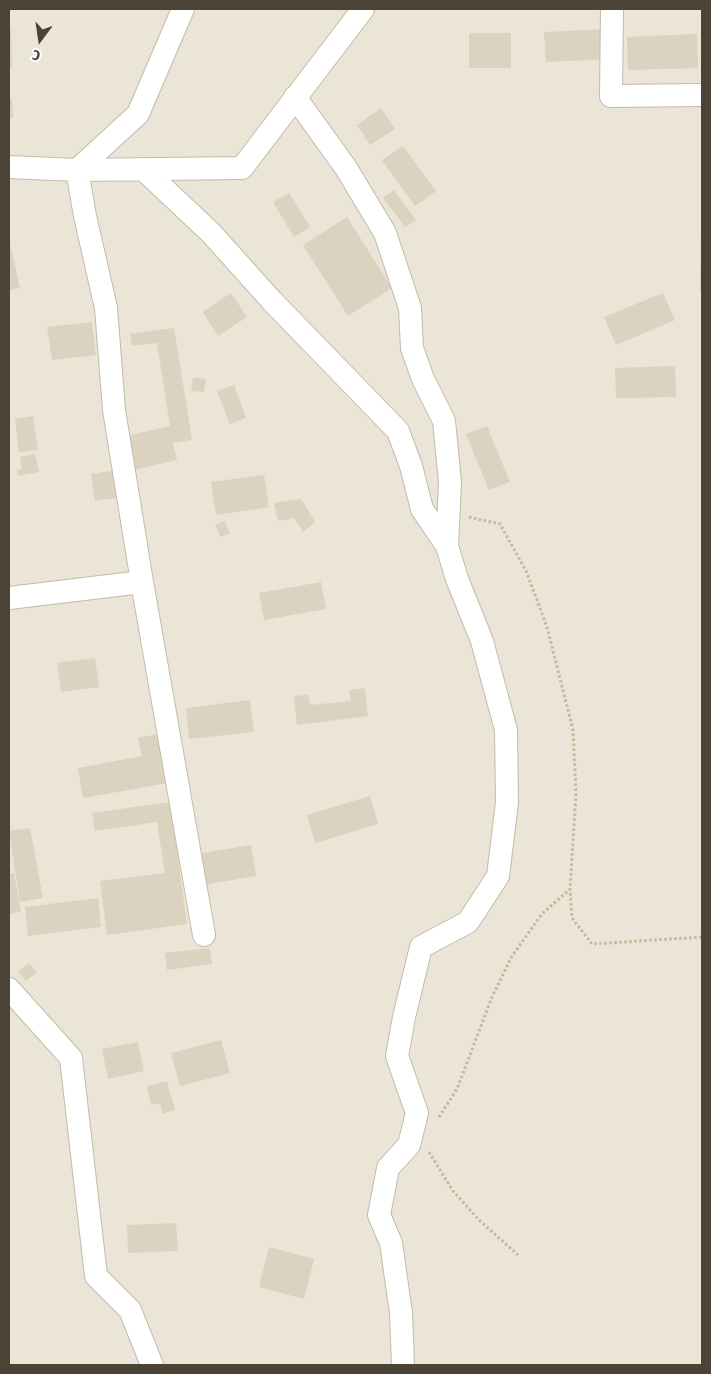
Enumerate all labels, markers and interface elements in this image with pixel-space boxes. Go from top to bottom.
north arrow [15,15,65,65]
text: С [31,46,42,64]

